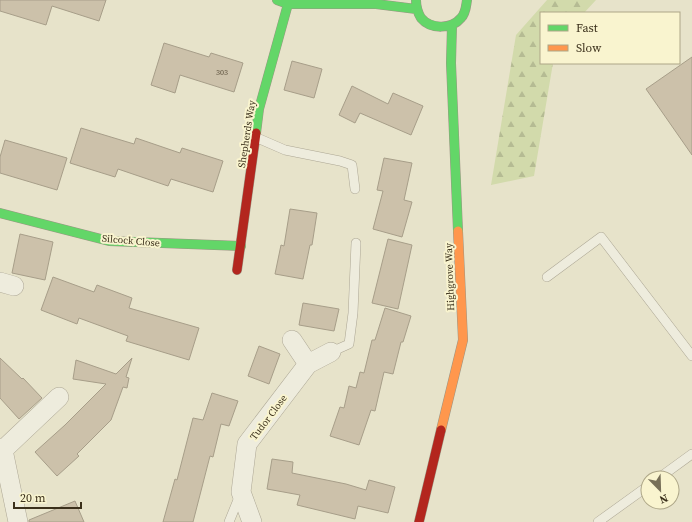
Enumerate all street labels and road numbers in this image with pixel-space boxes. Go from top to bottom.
street label: Shepherds Way [235,99,258,169]
street label: Silcock Close [101,231,161,250]
street label: Highgrove Way [442,242,457,311]
street label: Tudor Close [247,392,290,443]

